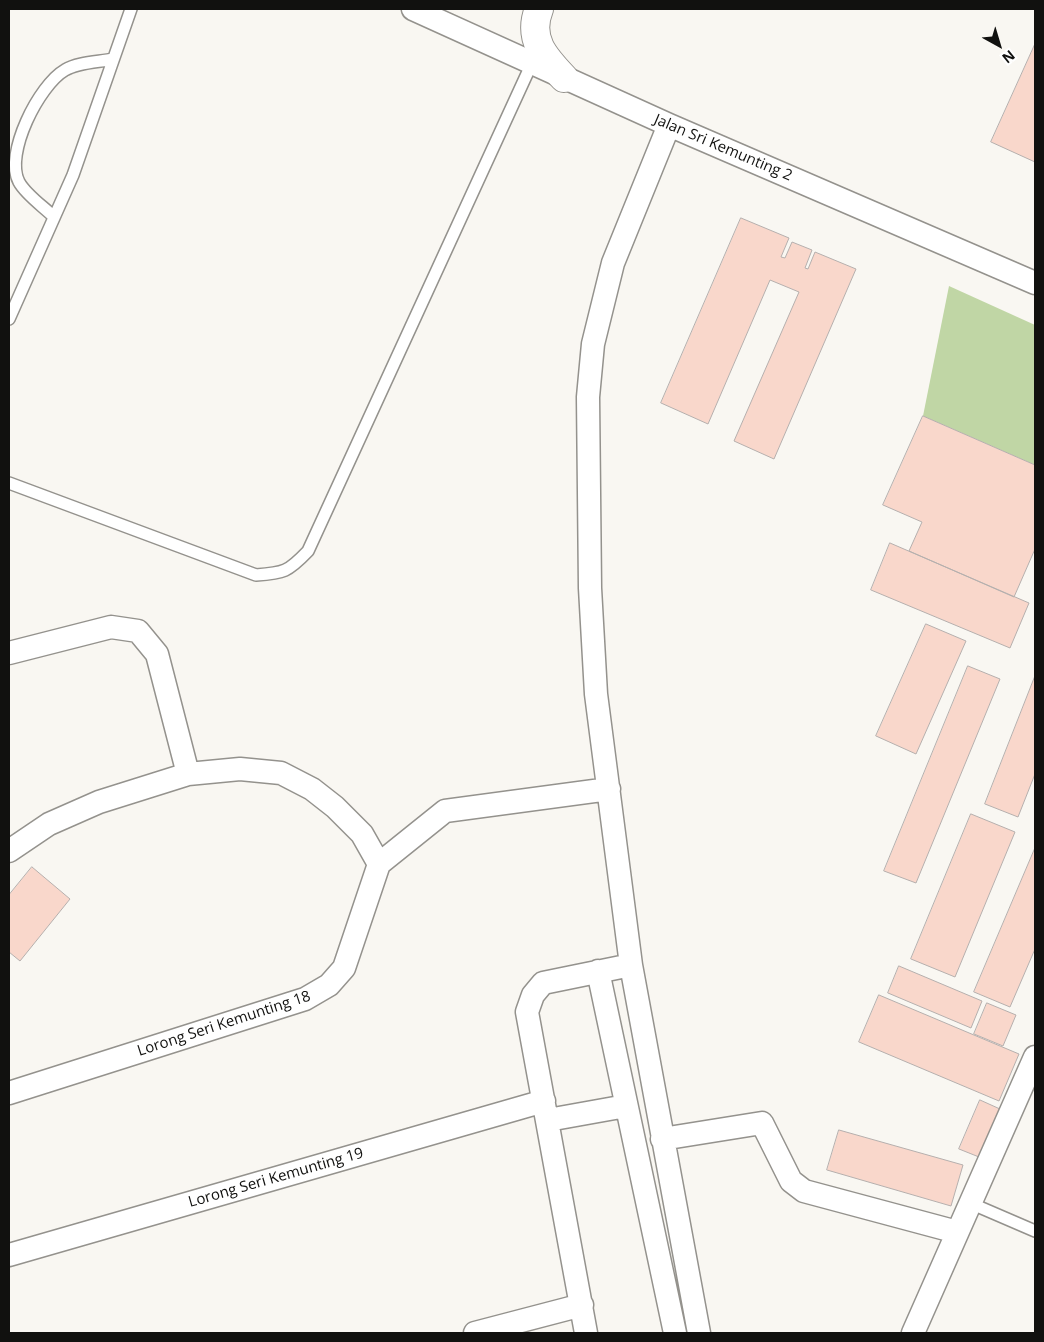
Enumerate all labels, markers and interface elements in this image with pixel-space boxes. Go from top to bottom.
north arrow [974,20,1024,70]
text: N [998,46,1019,68]
street label: Jalan Sri Kemunting 2 [651,111,795,185]
street label: Lorong Seri Kemunting 18 [135,987,313,1061]
street label: Lorong Seri Kemunting 19 [186,1144,366,1212]

